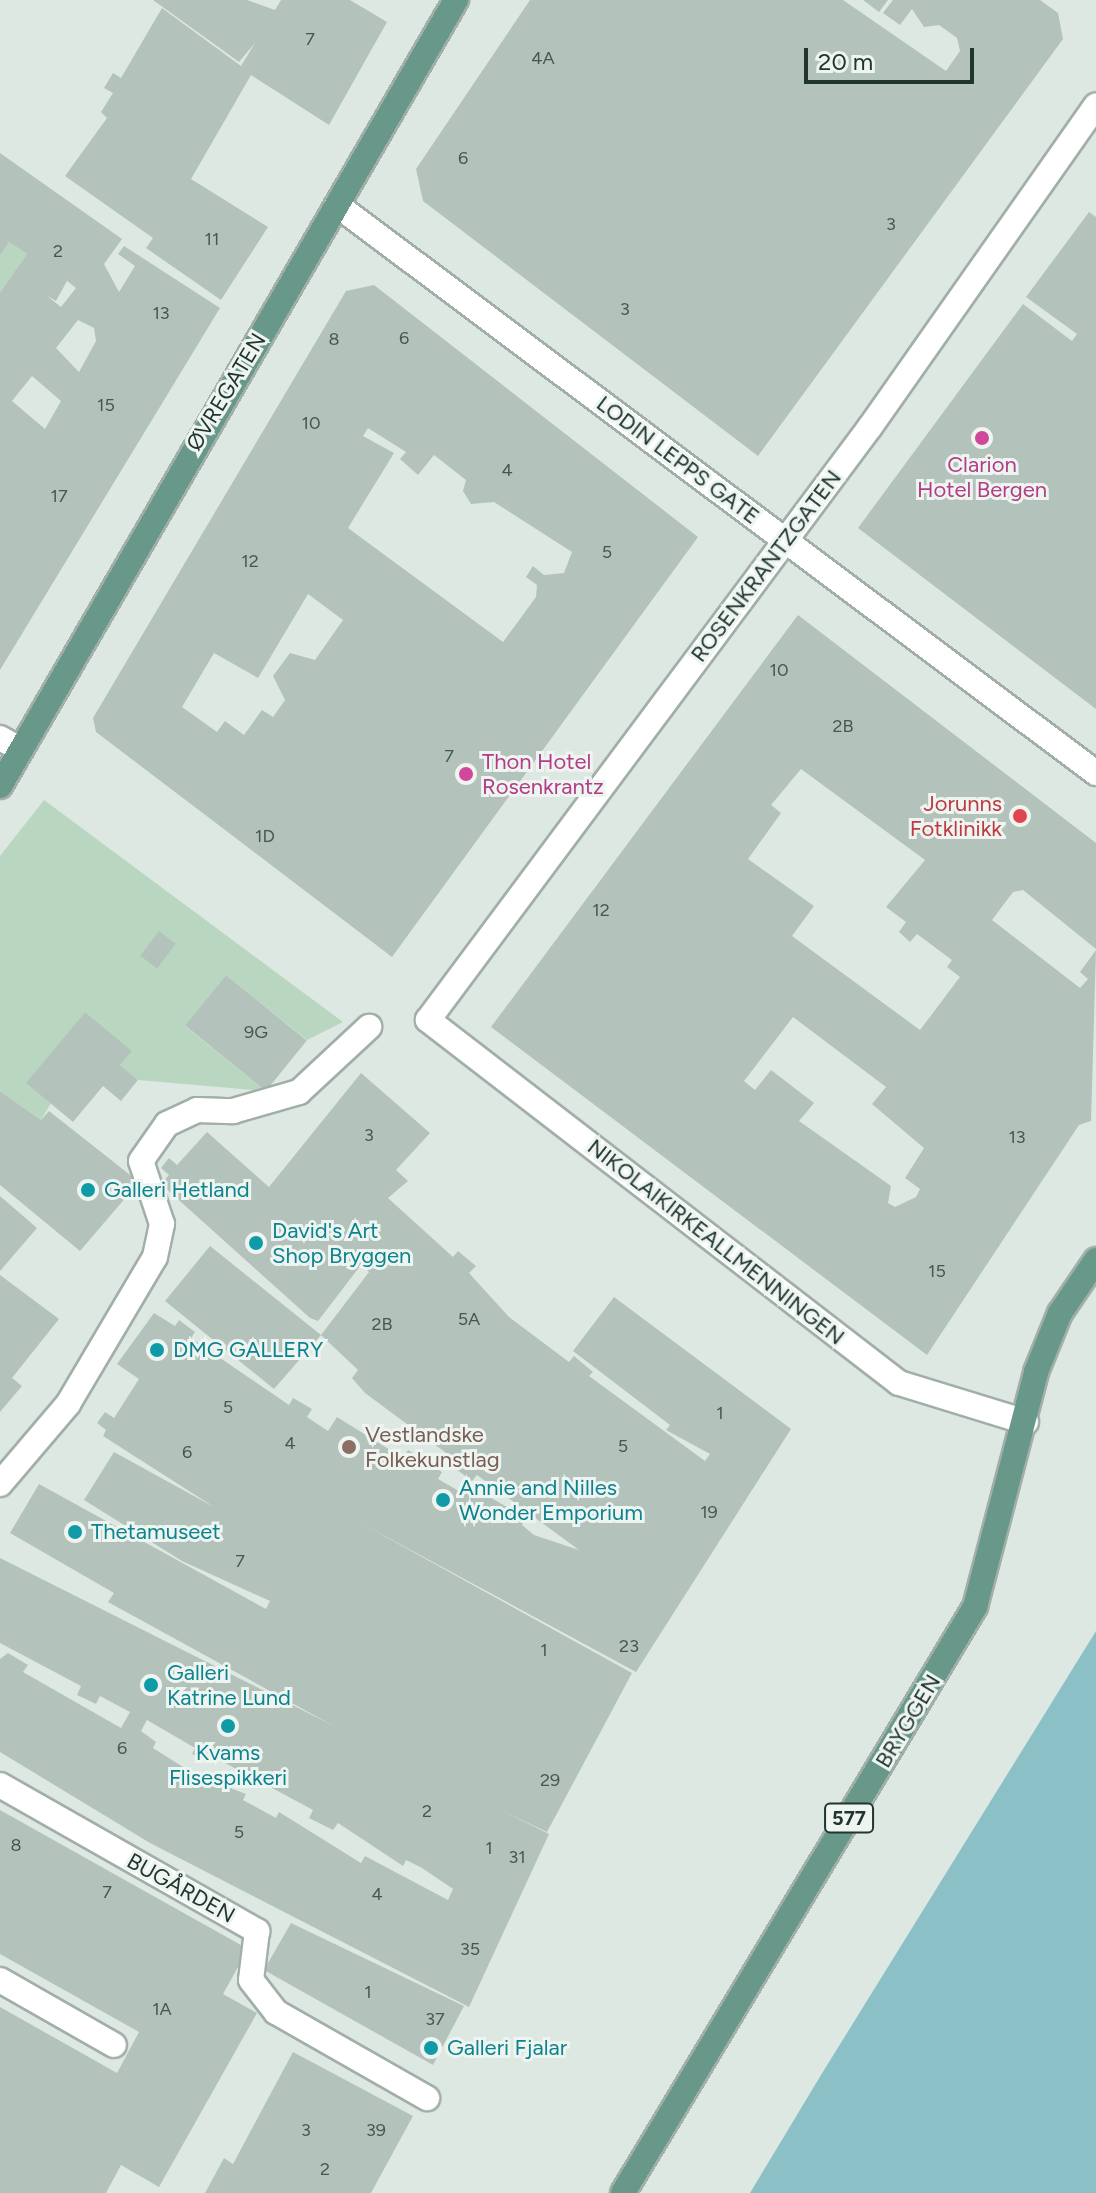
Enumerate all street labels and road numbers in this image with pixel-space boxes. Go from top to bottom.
street label: ØVREGATEN [181,328,271,456]
street label: LODIN LEPPS GATE [591,390,765,530]
street label: ROSENKRANTZGATEN [685,465,847,667]
street label: NIKOLAIKIRKEALLMENNINGEN [582,1134,850,1350]
street label: BRYGGEN [870,1670,946,1772]
road number: 577 [823,1802,875,1834]
street label: BUGÅRDEN [122,1847,240,1929]

